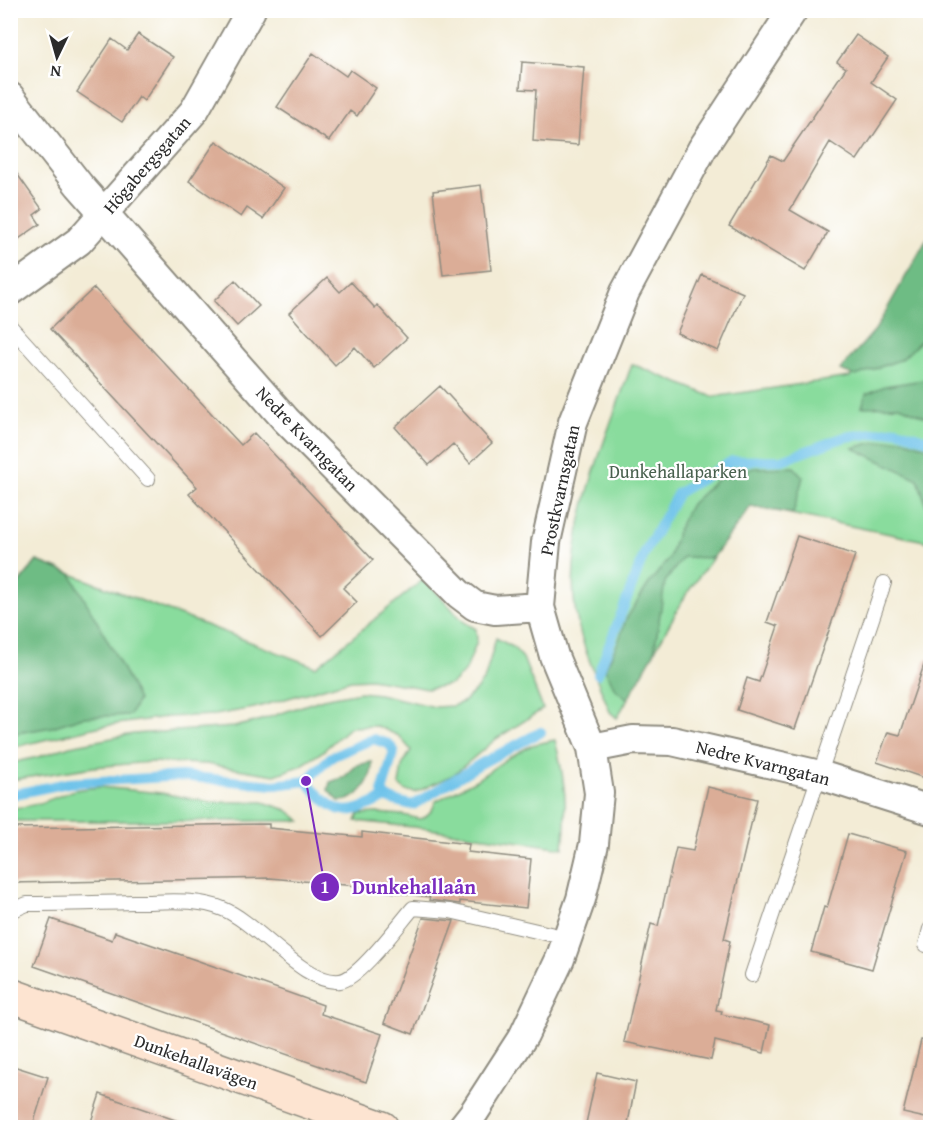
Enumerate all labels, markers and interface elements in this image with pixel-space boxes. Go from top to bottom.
north arrow [27,27,87,87]
text: N [49,59,62,84]
street label: Högabergsgatan [96,110,197,220]
street label: Nedre Kvarngatan [250,380,365,497]
street label: Prostkvarnsgatan [532,422,587,558]
park label: Dunkehallaparken [609,458,747,485]
street label: Nedre Kvarngatan [693,733,833,792]
callout: Dunkehallaån [310,868,488,906]
text: Dunkehallaån [352,872,476,901]
text: 1 [320,873,330,900]
street label: Dunkehallavägen [130,1027,262,1096]

